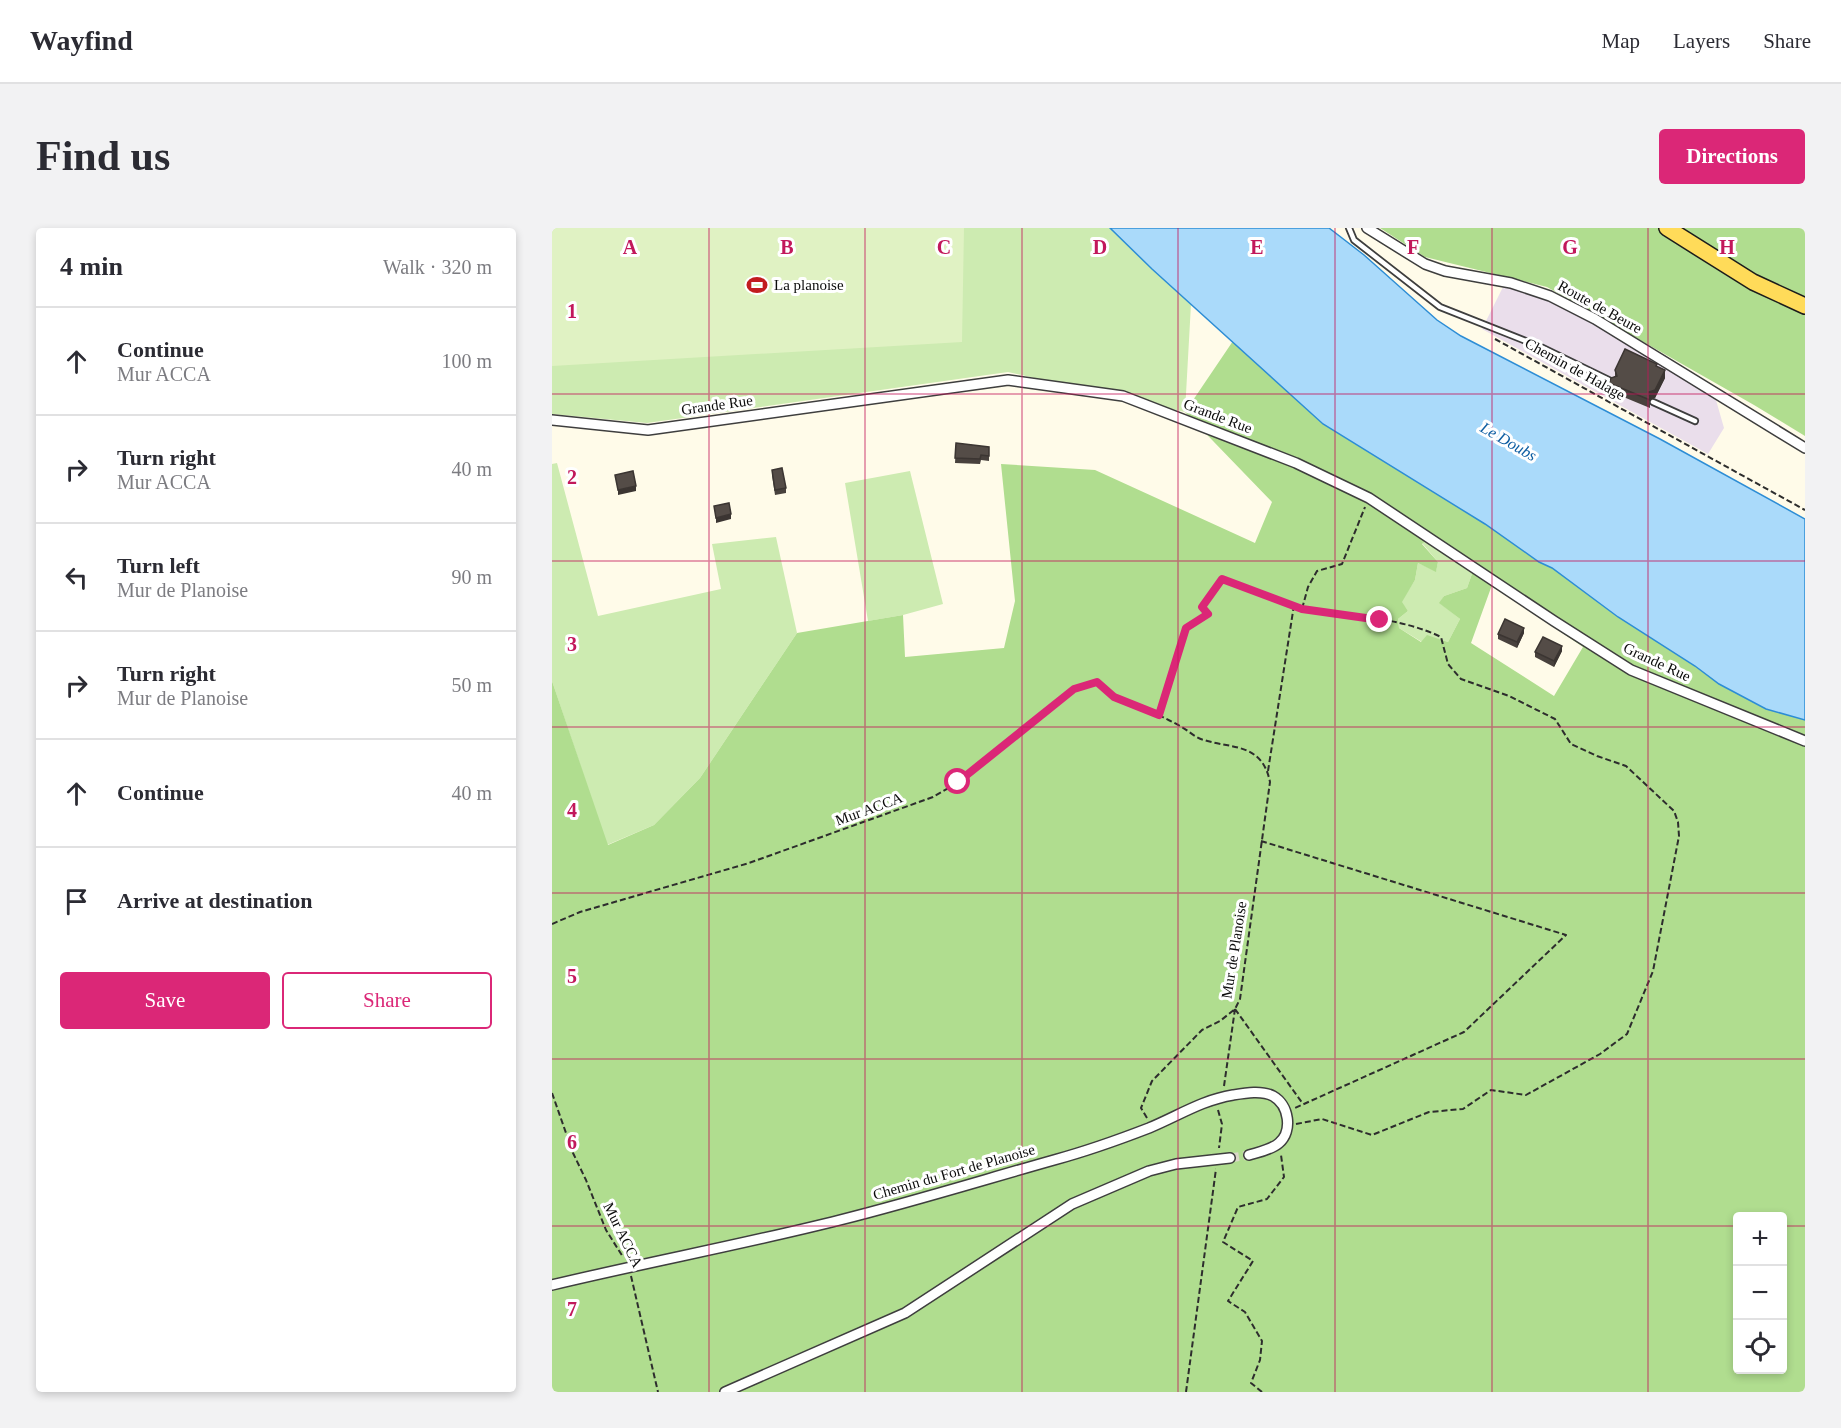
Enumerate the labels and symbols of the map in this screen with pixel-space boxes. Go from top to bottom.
text: A [623,236,638,258]
text: B [780,236,794,258]
text: C [937,236,951,258]
text: D [1093,236,1107,258]
text: E [1250,236,1264,258]
text: F [1407,236,1419,258]
text: G [1562,236,1578,258]
text: H [1719,236,1735,258]
sports icon: La planoise [745,273,769,297]
place label: La planoise [774,277,844,293]
street label: Route de Beure [1555,277,1645,337]
text: 1 [567,300,577,322]
street label: Chemin de Halage [1522,335,1628,403]
street label: Grande Rue [680,392,754,418]
street label: Grande Rue [1181,396,1255,437]
water label: Le Doubs [1477,418,1540,464]
text: 2 [567,466,577,488]
route end [1366,606,1392,632]
text: 3 [567,633,577,655]
street label: Grande Rue [1621,640,1693,685]
route start [944,768,970,794]
street label: Mur ACCA [833,789,905,829]
text: 4 [567,799,577,821]
street label: Mur de Planoise [1218,900,1250,1000]
text: 5 [567,965,577,987]
text: 6 [567,1131,577,1153]
street label: Chemin du Fort de Planoise [871,1141,1037,1203]
street label: Mur ACCA [600,1200,646,1270]
text: 7 [567,1298,577,1320]

